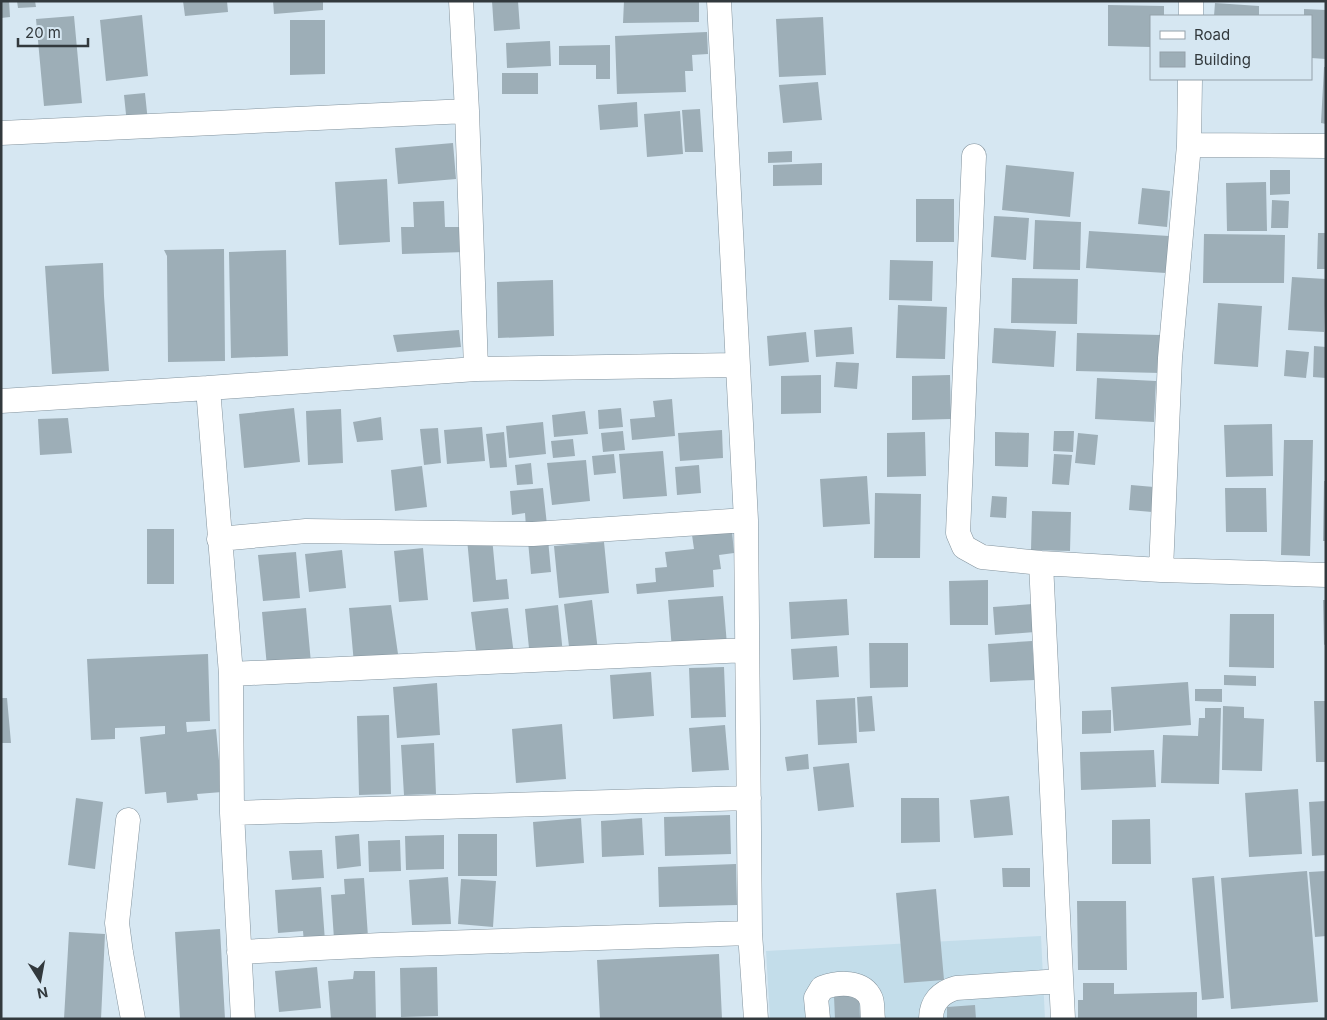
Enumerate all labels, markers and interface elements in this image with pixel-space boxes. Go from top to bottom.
scale bar [18,15,88,47]
legend [1150,15,1312,80]
text: 20 m [25,23,61,42]
text: Road [1194,25,1230,44]
text: Building [1194,50,1251,69]
north arrow [15,955,65,1005]
text: N [36,984,49,1003]

